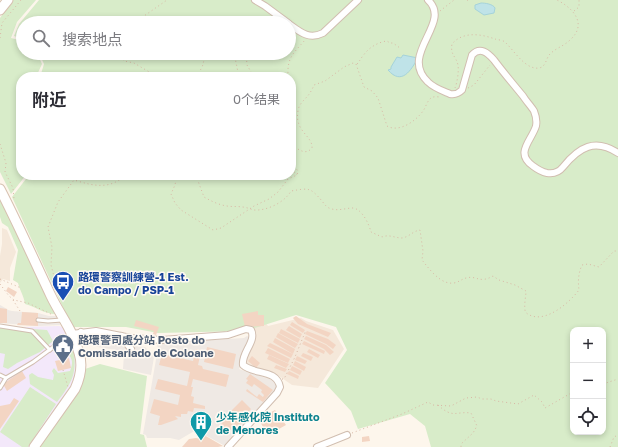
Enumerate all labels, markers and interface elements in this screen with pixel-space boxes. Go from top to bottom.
search box [16,16,296,60]
icon: search [30,27,52,49]
text: 搜索地点 [62,30,122,48]
text: 附近 [32,89,66,110]
text: 0个结果 [233,91,280,107]
bus stop icon: 路環警察訓練營-1 Est. do Campo / PSP-1 [50,269,76,302]
place label: 路環警察訓練營-1 Est. do Campo / PSP-1 [78,270,189,296]
map controls [570,327,606,435]
button: + [570,327,606,363]
public building icon: 路環警司處分站 Posto do Comissariado de Coloane [50,332,76,365]
place label: 路環警司處分站 Posto do Comissariado de Coloane [78,333,214,359]
button: − [570,363,606,399]
button: locate [570,399,606,435]
building icon: 少年感化院 Instituto de Menores [188,409,214,442]
place label: 少年感化院 Instituto de Menores [216,410,320,436]

